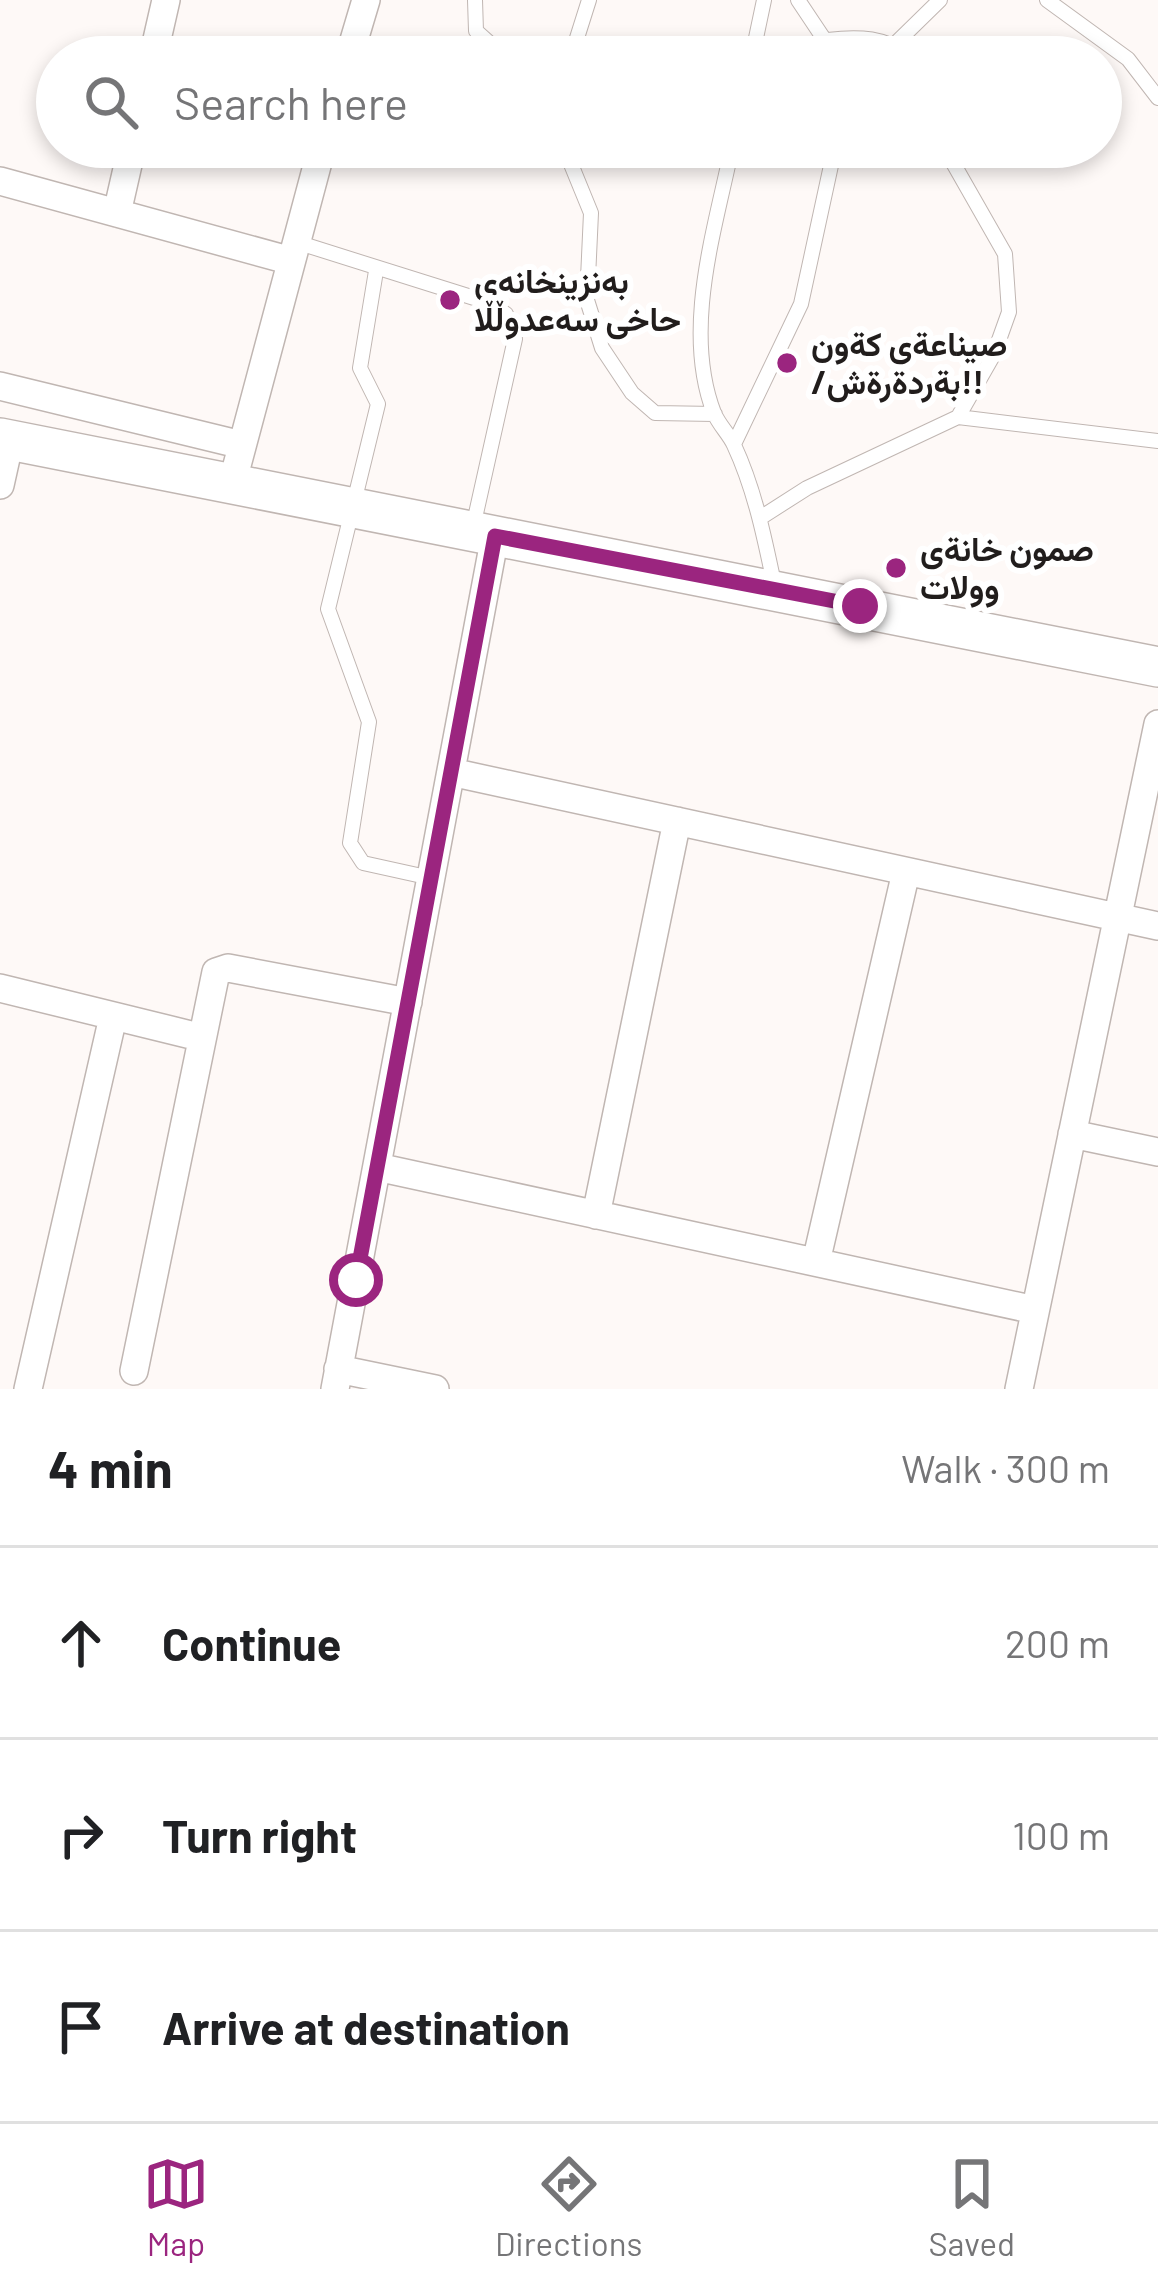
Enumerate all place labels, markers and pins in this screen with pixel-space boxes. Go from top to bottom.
place label: بەنزینخانەی حاخی سەعدوڵڵا [474,260,681,340]
marker: بەنزینخانەی حاخی سەعدوڵڵا [437,287,463,313]
place label: صيناعةى كةون /بةردةرةش!! [811,323,1007,403]
marker: صيناعةى كةون /بةردةرةش!! [774,350,800,376]
place label: صمون خانةی وولات [920,528,1094,608]
marker: صمون خانةی وولات [883,555,909,581]

